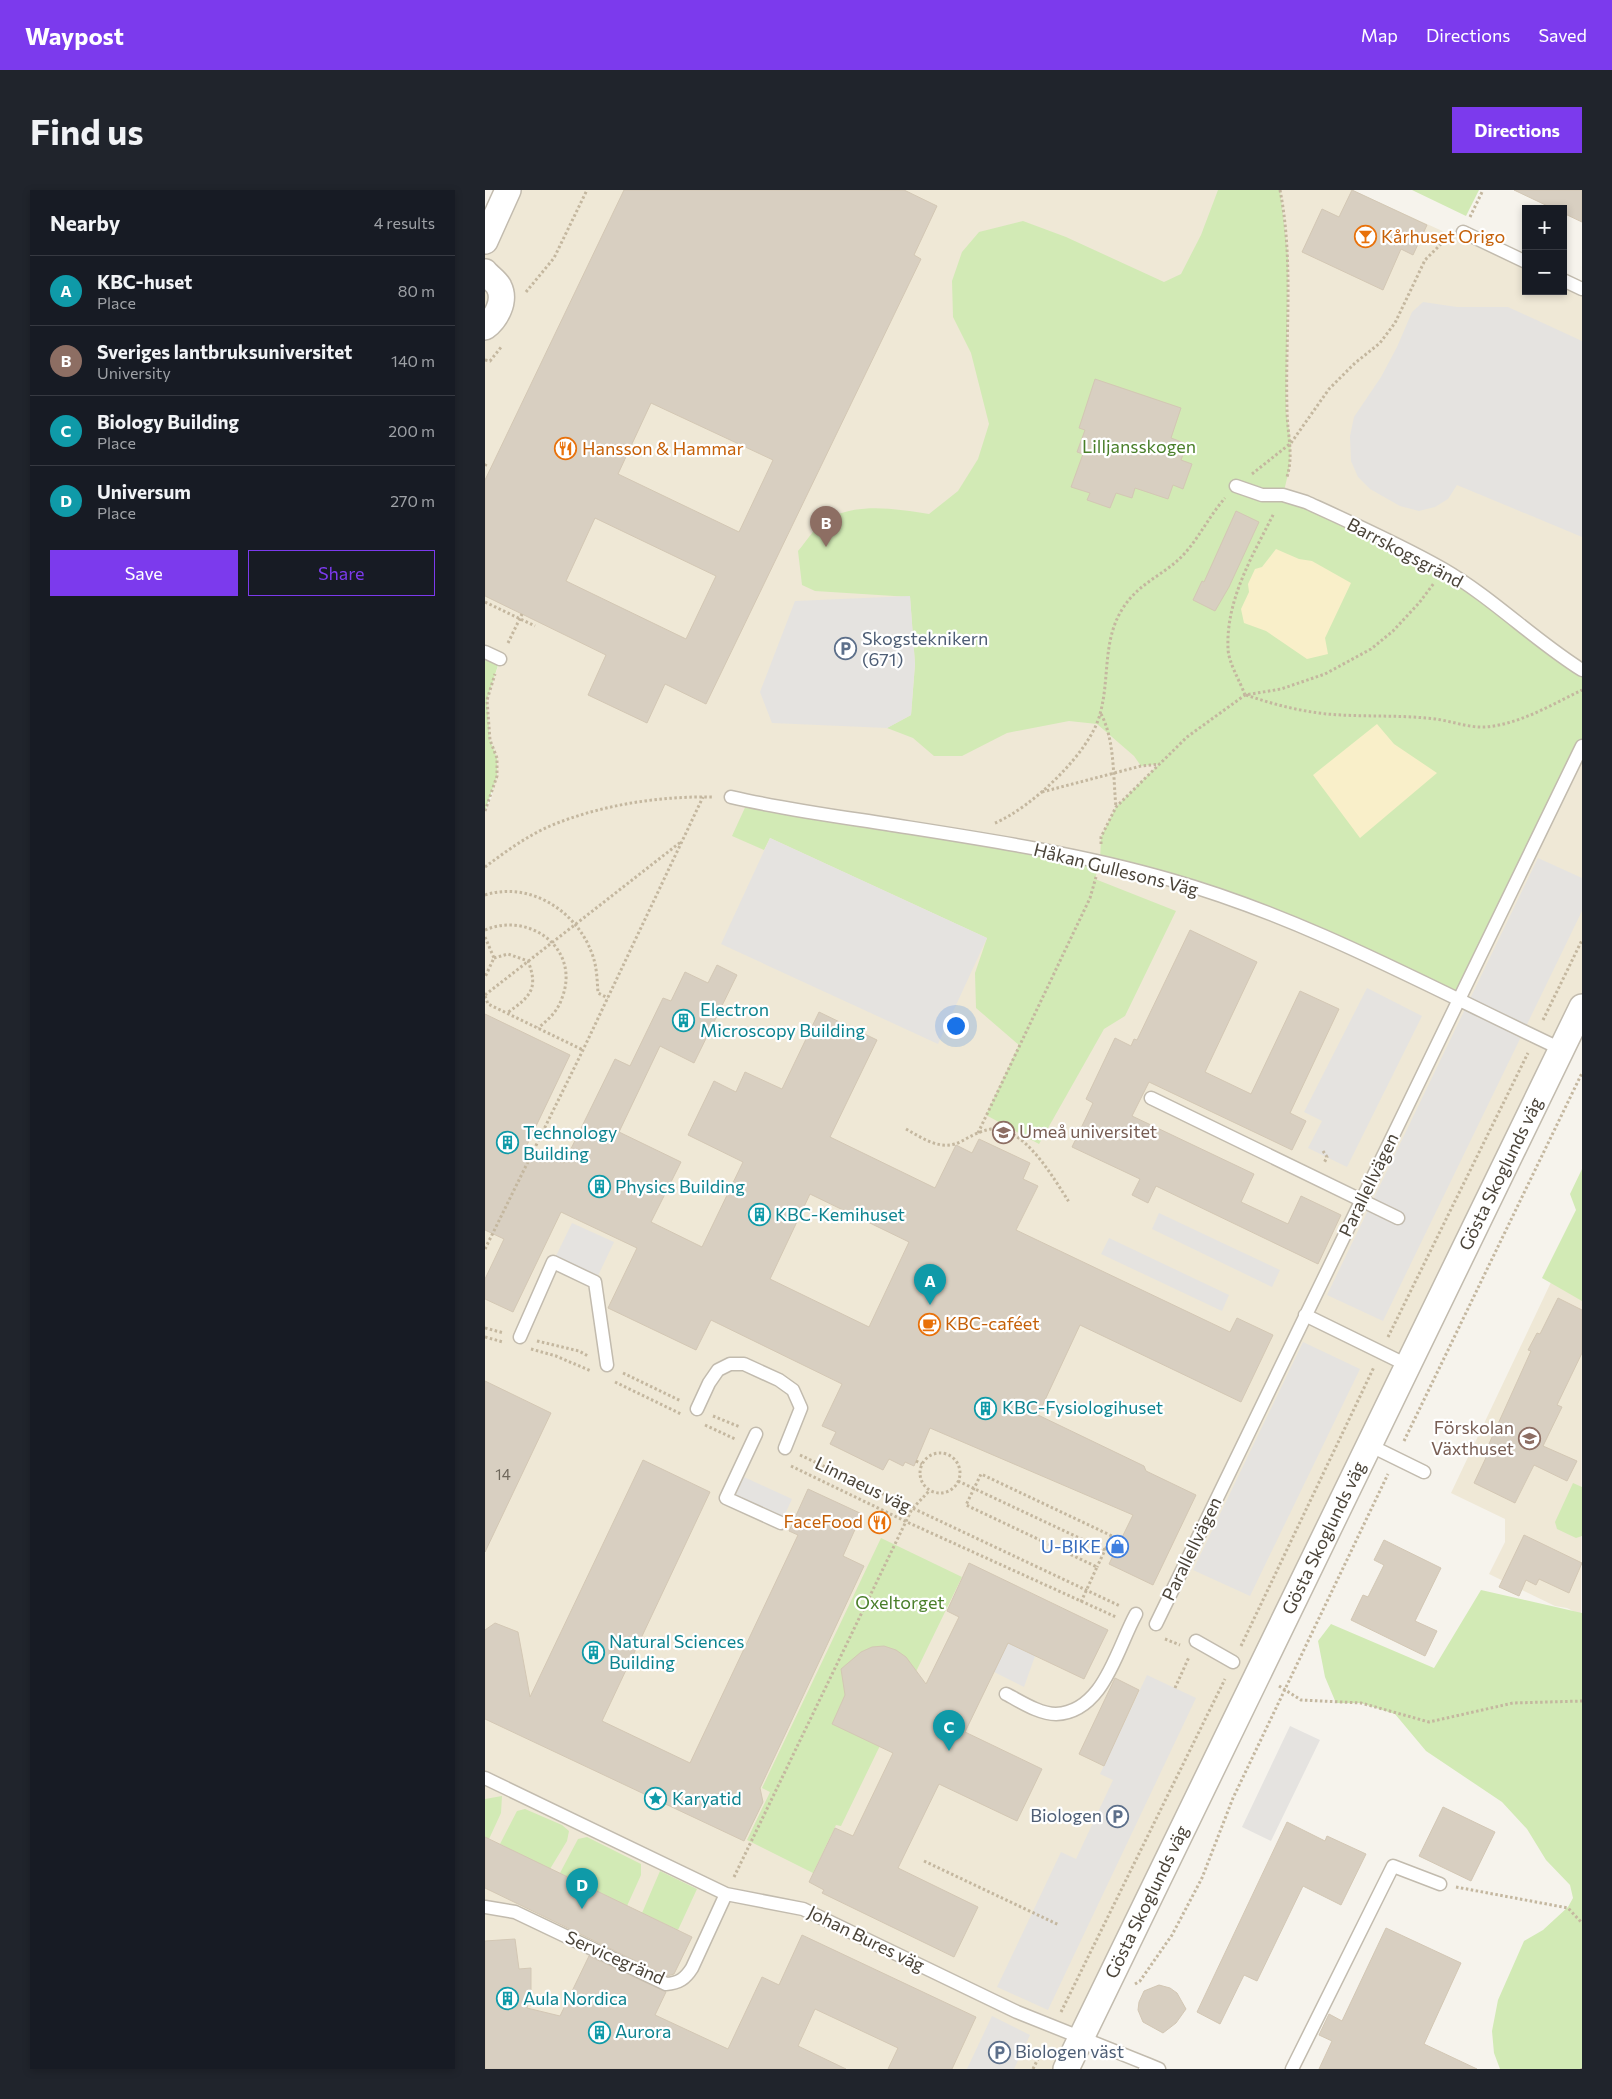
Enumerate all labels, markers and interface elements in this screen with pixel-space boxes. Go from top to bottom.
text: Waypost [25,21,124,50]
text: Map [1361,24,1398,46]
text: Directions [1426,24,1510,46]
text: Saved [1538,24,1587,46]
button: Directions [1452,107,1582,153]
text: Find us [30,109,144,152]
map controls [1522,205,1567,295]
button: + [1522,205,1567,250]
text: Nearby [50,210,120,235]
text: 4 results [374,213,435,232]
bar icon: Kårhuset Origo [1353,225,1377,249]
place label: Kårhuset Origo [1381,225,1505,247]
button: − [1522,250,1567,295]
text: KBC-huset [97,270,192,293]
text: A [60,281,72,300]
text: 80 m [398,281,435,300]
text: Place [97,293,136,312]
text: Sveriges lantbruksuniversitet [97,340,352,363]
text: B [61,351,71,370]
text: 140 m [391,351,435,370]
text: University [97,363,171,382]
text: Biology Building [97,410,239,433]
text: C [61,421,71,440]
text: 200 m [388,421,435,440]
text: Place [97,433,136,452]
park label: Lilljansskogen [1082,435,1196,457]
restaurant icon: Hansson & Hammar [554,437,578,461]
place label: Hansson & Hammar [582,437,744,459]
text: Universum [97,480,191,503]
text: D [60,491,72,510]
text: 270 m [390,491,435,510]
text: Place [97,503,136,522]
pin: B [810,506,842,547]
street label: Barrskogsgränd [1344,512,1467,592]
button: Save [50,550,238,596]
button: Share [248,550,435,596]
place label: Skogsteknikern (671) [862,627,988,670]
parking icon: Skogsteknikern (671) [834,637,858,661]
street label: Håkan Gullesons Väg [1032,838,1201,900]
place label: Electron Microscopy Building [700,998,865,1041]
building icon: Electron Microscopy Building [672,1008,696,1032]
your location [943,1013,969,1039]
street label: Gösta Skoglunds väg [1453,1093,1547,1254]
school or university icon: Umeå universitet [991,1120,1015,1144]
place label: Umeå universitet [1019,1120,1157,1142]
place label: Technology Building [523,1121,617,1164]
street label: Parallellvägen [1334,1129,1403,1240]
building icon: Technology Building [495,1131,519,1155]
building icon: Physics Building [587,1175,611,1199]
place label: Physics Building [615,1175,745,1197]
building icon: KBC-Kemihuset [747,1203,771,1227]
place label: KBC-Kemihuset [775,1203,905,1225]
pin: A [914,1264,946,1305]
cafe icon: KBC-caféet [917,1312,941,1336]
place label: KBC-caféet [945,1312,1040,1334]
building icon: KBC-Fysiologihuset [974,1396,998,1420]
place label: KBC-Fysiologihuset [1002,1396,1163,1418]
place label: Förskolan Växthuset [1431,1416,1514,1459]
school or university icon: Förskolan Växthuset [1518,1426,1542,1450]
street label: Linnaeus väg [812,1451,915,1517]
street label: Gösta Skoglunds väg [1276,1457,1370,1618]
house number: 14 [495,1465,511,1483]
street label: Parallellvägen [1157,1493,1226,1604]
place label: FaceFood [783,1510,863,1532]
restaurant icon: FaceFood [867,1510,891,1534]
place label: U-BIKE [1041,1535,1101,1557]
shop icon: U-BIKE [1105,1535,1129,1559]
park label: Oxeltorget [855,1591,945,1613]
place label: Natural Sciences Building [609,1630,744,1673]
building icon: Natural Sciences Building [581,1640,605,1664]
pin: C [933,1710,965,1751]
place icon: Karyatid [644,1787,668,1811]
place label: Karyatid [672,1787,742,1809]
place label: Biologen [1030,1804,1102,1826]
parking icon: Biologen [1106,1804,1130,1828]
street label: Gösta Skoglunds väg [1099,1821,1193,1982]
pin: D [566,1868,598,1909]
street label: Johan Bures väg [804,1900,929,1976]
street label: Servicegränd [562,1925,668,1989]
building icon: Aula Nordica [495,1987,519,2011]
place label: Aula Nordica [523,1987,627,2009]
building icon: Aurora [587,2020,611,2044]
place label: Aurora [615,2020,671,2042]
parking icon: Biologen väst [987,2040,1011,2064]
place label: Biologen väst [1015,2040,1124,2062]

